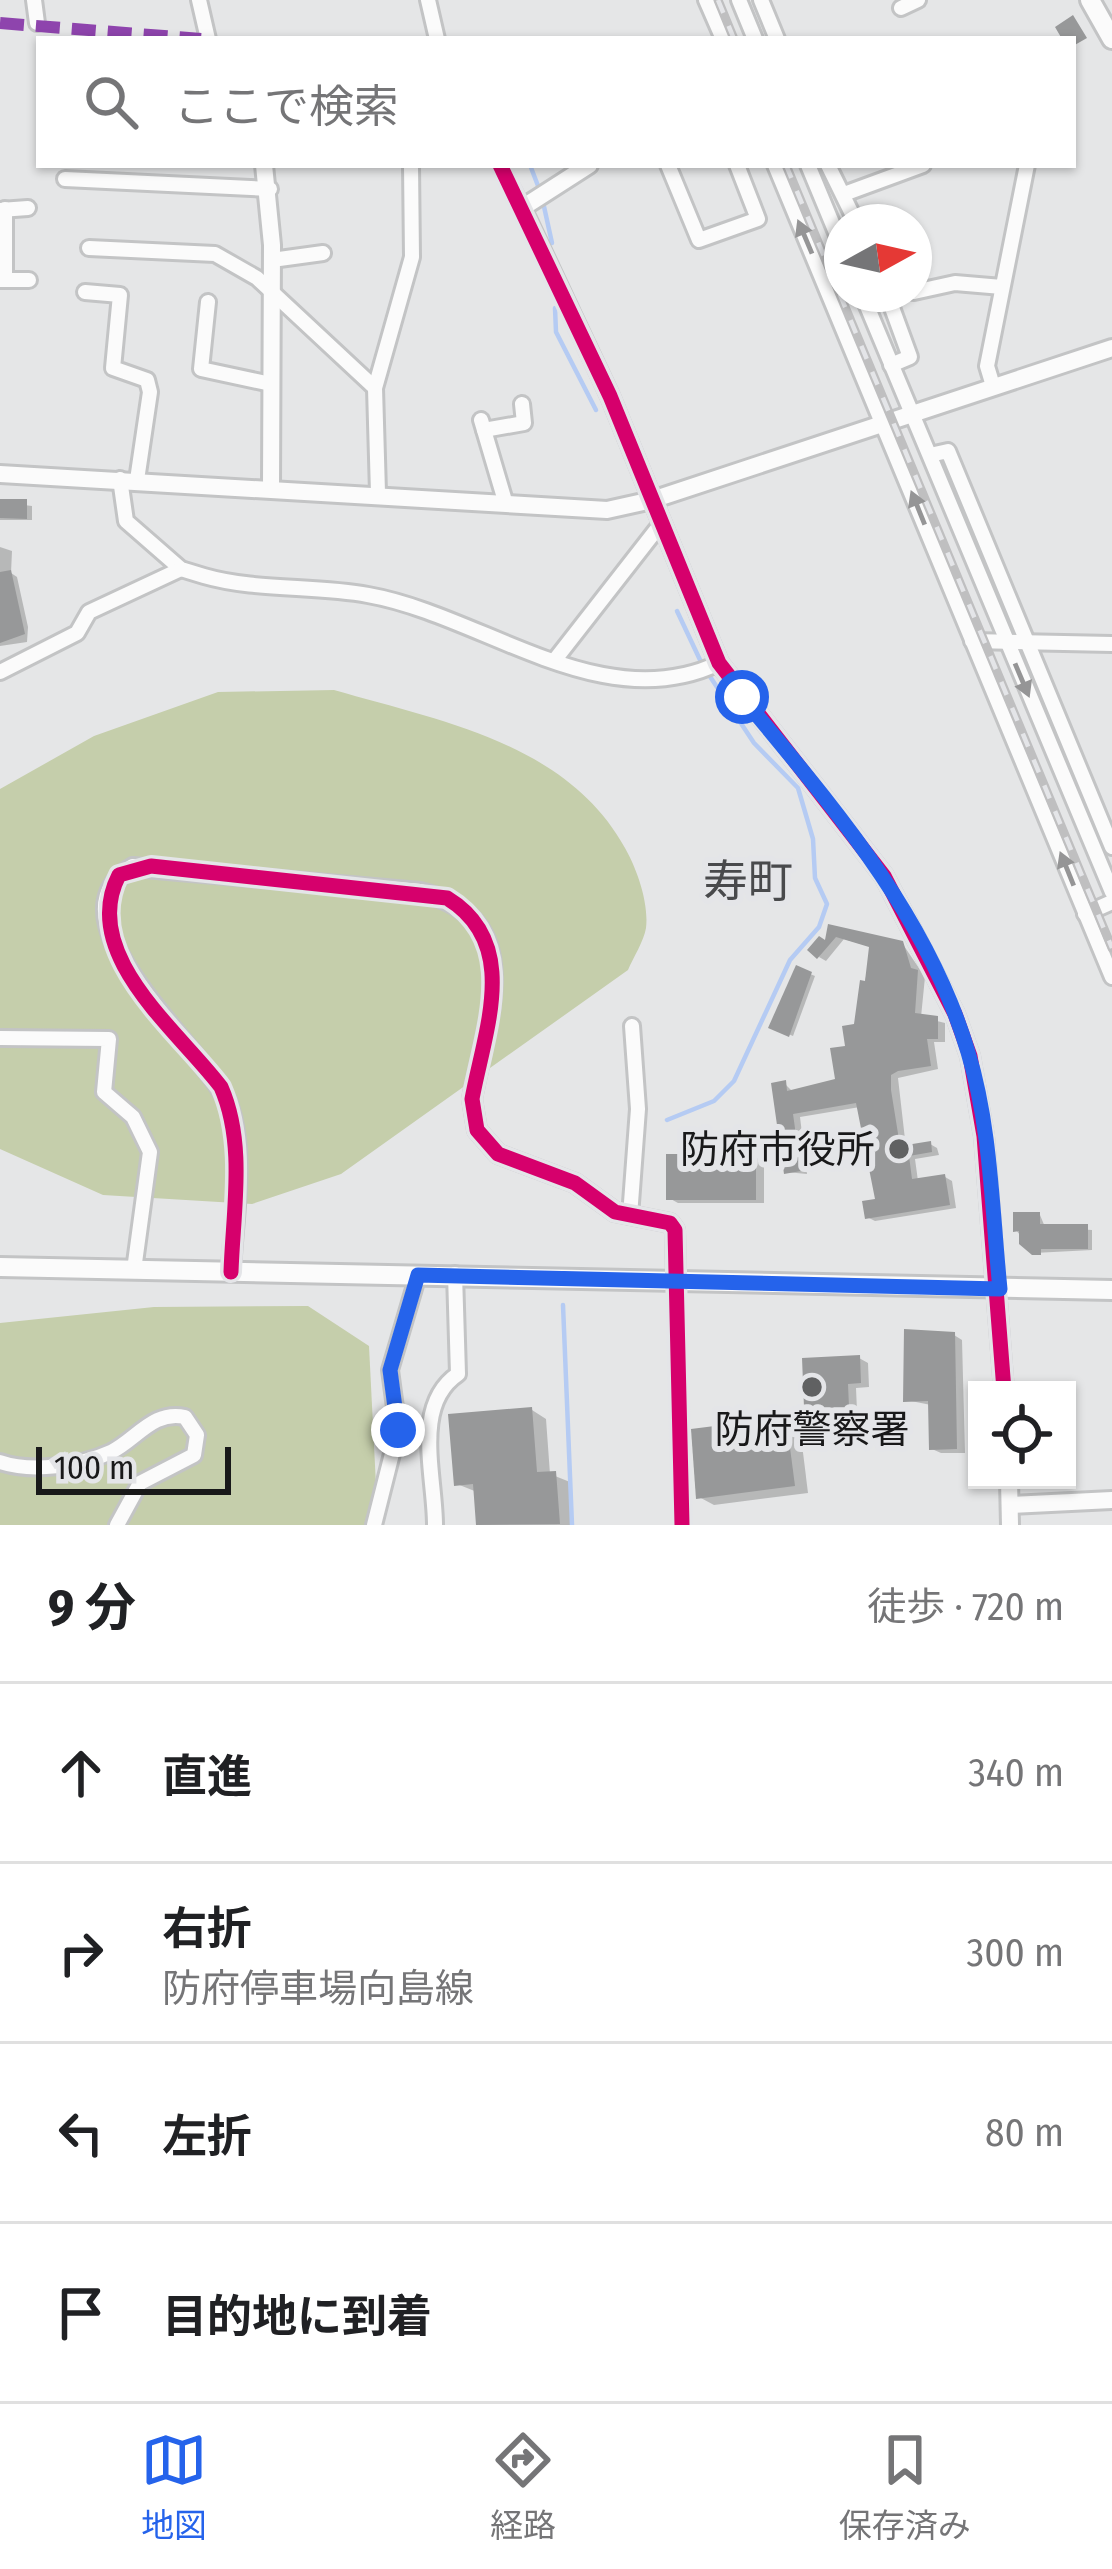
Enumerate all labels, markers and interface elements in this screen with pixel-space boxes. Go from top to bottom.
search box [36,36,1076,168]
icon: search [78,69,144,135]
text: ここで検索 [174,80,399,134]
north arrow [824,204,932,312]
one-way arrow [795,218,814,254]
one-way arrow [908,490,927,526]
one-way arrow [1013,662,1032,698]
route start [715,670,769,724]
one-way arrow [1057,850,1076,886]
district label: 寿町 [703,855,793,909]
place label: 防府市役所 [680,1127,875,1173]
marker: 防府市役所 [886,1136,912,1162]
marker: 防府警察署 [799,1374,825,1400]
map controls [968,1381,1076,1489]
button: locate [968,1381,1076,1489]
route end [371,1403,425,1457]
place label: 防府警察署 [714,1407,910,1453]
scale bar [36,1441,231,1494]
text: 100 m [54,1448,134,1488]
text: 9 分 [48,1577,136,1639]
text: 徒歩 · 720 m [867,1584,1064,1630]
icon: ahead [48,1740,114,1806]
text: 直進 [162,1750,252,1804]
text: 340 m [968,1750,1064,1796]
text: 右折 [162,1902,252,1956]
icon: right [48,1920,114,1986]
text: 300 m [967,1930,1064,1976]
text: 防府停車場向島線 [162,1966,474,2012]
icon: left [48,2100,114,2166]
text: 左折 [162,2110,252,2164]
text: 80 m [985,2110,1064,2156]
icon: arrive [48,2280,114,2346]
text: 目的地に到着 [162,2290,432,2344]
tab: 地図 [141,2427,207,2547]
tab: 経路 [490,2427,556,2547]
tab: 保存済み [839,2427,971,2547]

